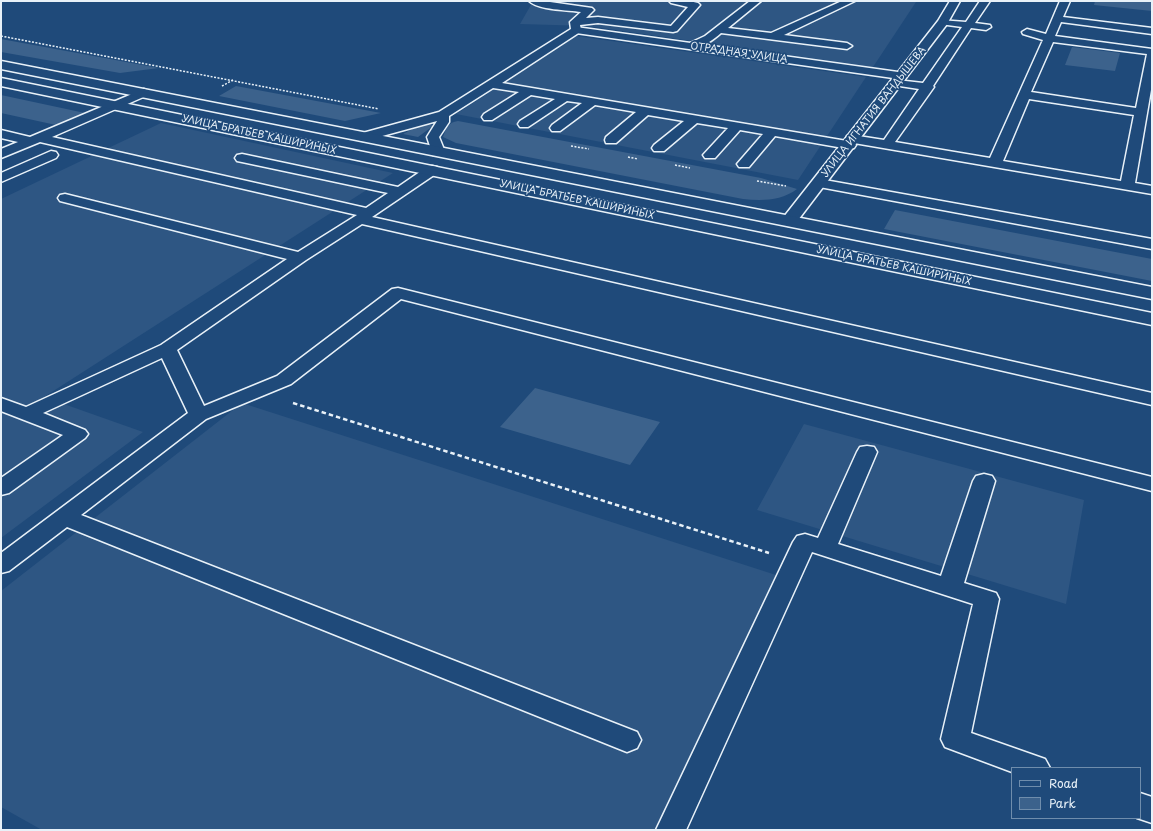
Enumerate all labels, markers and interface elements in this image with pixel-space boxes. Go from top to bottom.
street label: ОТРАДНАЯ УЛИЦА [690,40,788,66]
street label: УЛИЦА ИГНАТИЯ ВАНДЫШЕВА [819,44,929,180]
street label: УЛИЦА БРАТЬЕВ КАШИРИНЫХ [181,113,337,157]
street label: УЛИЦА БРАТЬЕВ КАШИРИНЫХ [499,178,655,222]
street label: УЛИЦА БРАТЬЕВ КАШИРИНЫХ [816,244,972,288]
legend [1011,767,1141,819]
text: Road [1049,774,1078,792]
text: Park [1049,794,1076,812]

